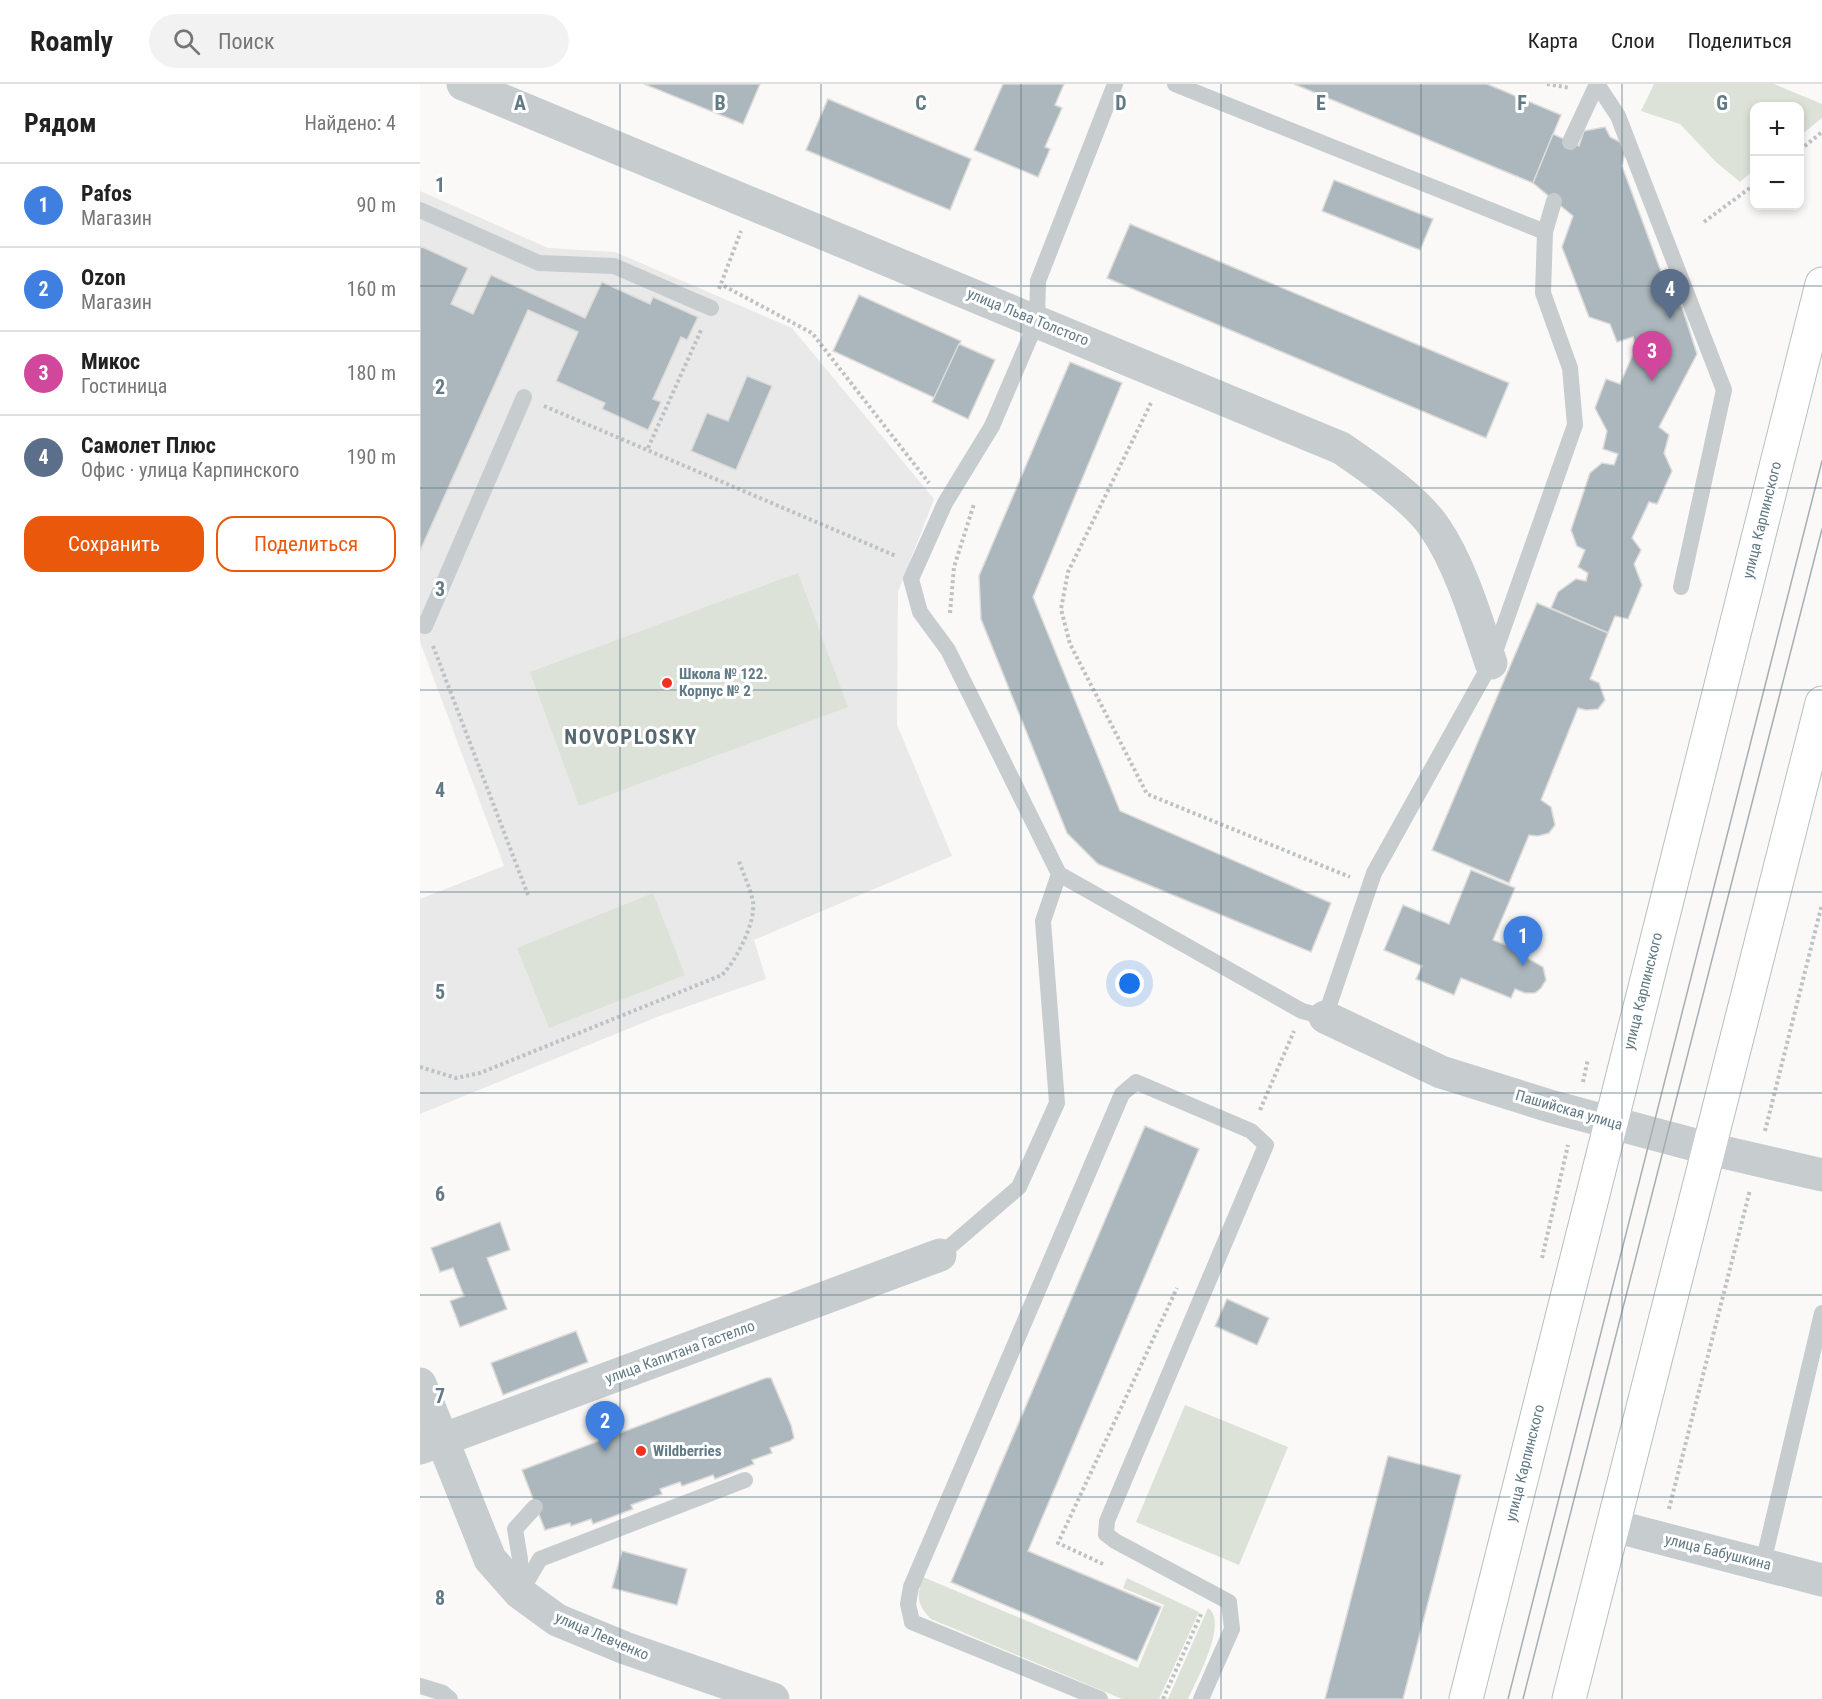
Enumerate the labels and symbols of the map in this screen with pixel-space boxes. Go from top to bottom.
text: A [514,91,526,115]
text: B [714,91,726,115]
text: C [915,91,927,115]
text: D [1115,91,1127,115]
text: E [1316,91,1326,115]
text: F [1517,91,1527,115]
text: G [1716,91,1728,115]
text: 1 [435,173,445,197]
pin: 4 [1650,270,1690,319]
street label: улица Льва Толстого [965,284,1091,350]
pin: 3 [1632,332,1672,381]
text: 2 [435,375,445,399]
street label: улица Карпинского [1739,460,1785,580]
text: 3 [435,577,445,601]
place label: Школа № 122. Корпус № 2 [679,665,768,700]
marker: Школа № 122. Корпус № 2 [660,676,674,690]
district label: NOVOPLOSKY [564,725,698,749]
text: 4 [435,778,445,802]
pin: 1 [1504,916,1542,966]
street label: улица Карпинского [1620,931,1666,1051]
your location [1115,969,1144,998]
text: 5 [435,980,445,1004]
street label: Пашийская улица [1513,1086,1625,1134]
text: 6 [435,1182,445,1206]
street label: улица Капитана Гастелло [603,1317,757,1387]
text: 7 [435,1384,445,1408]
pin: 2 [586,1402,624,1451]
street label: улица Карпинского [1502,1403,1548,1523]
place label: Wildberries [653,1442,722,1460]
marker: Wildberries [634,1444,648,1458]
street label: улица Бабушкина [1663,1530,1773,1574]
text: 8 [435,1586,445,1610]
street label: улица Левченко [552,1608,652,1664]

